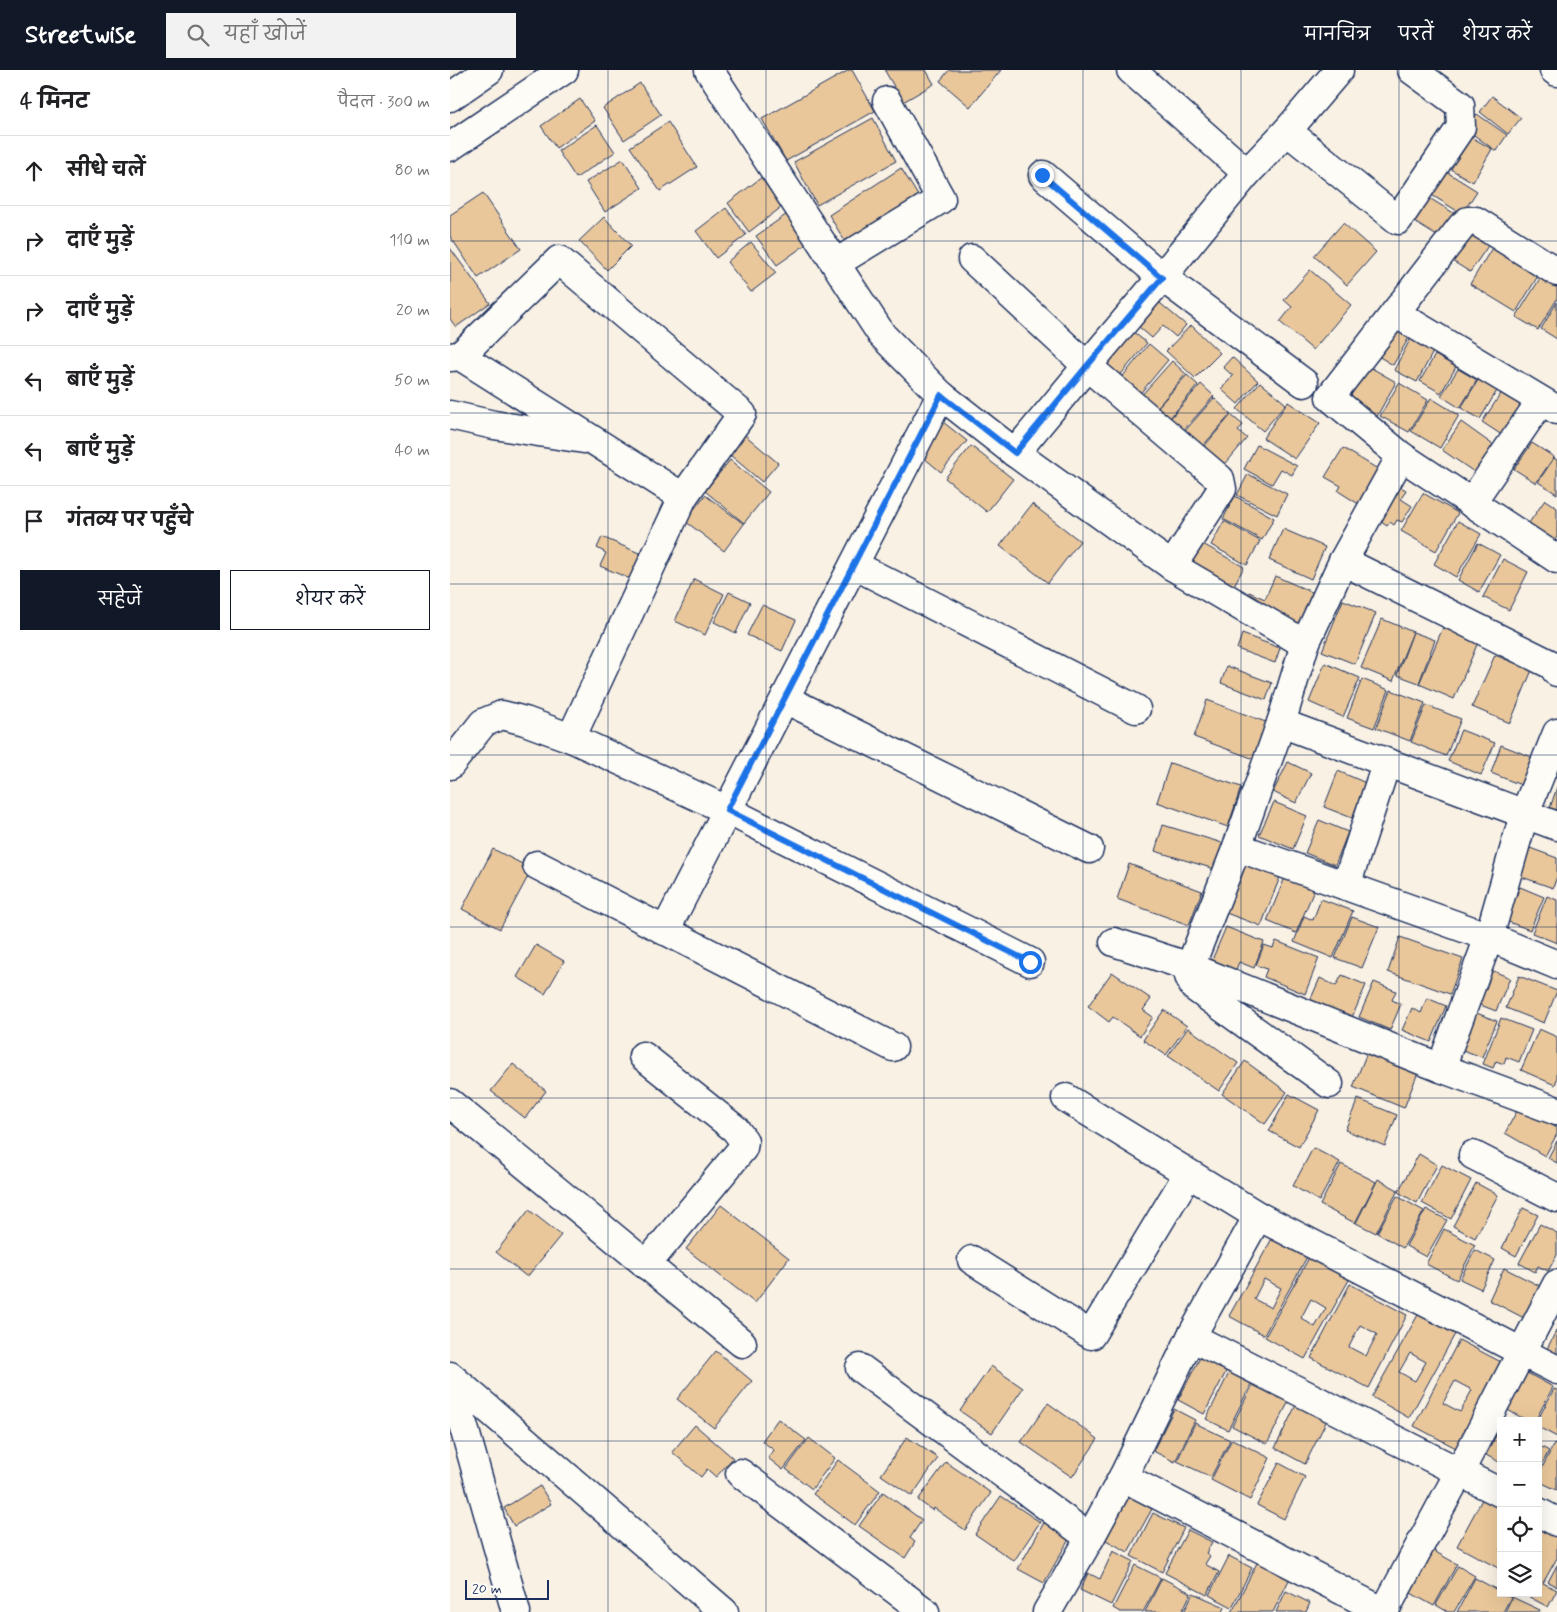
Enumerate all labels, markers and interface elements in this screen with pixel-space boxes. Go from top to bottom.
search box [166,13,516,58]
text: Streetwise [25,20,136,51]
icon: search [184,21,212,49]
text: यहाँ खोजें [224,22,306,47]
text: मानचित्र [1304,23,1370,47]
text: परतें [1398,23,1434,47]
text: शेयर करें [1462,23,1532,47]
text: 4 मिनट [20,88,89,116]
text: पैदल · 300 m [338,92,430,113]
icon: ahead [20,157,48,185]
text: सीधे चलें [67,158,145,183]
text: 80 m [395,160,430,181]
route end [1031,164,1054,187]
icon: right [20,227,48,255]
text: दाएँ मुड़ें [67,228,133,253]
text: 110 m [389,230,430,251]
icon: right [20,297,48,325]
text: दाएँ मुड़ें [67,298,133,323]
text: 20 m [396,300,430,321]
icon: left [20,367,48,395]
text: बाएँ मुड़ें [67,368,134,393]
text: 50 m [394,370,430,391]
icon: left [20,437,48,465]
text: बाएँ मुड़ें [67,438,134,463]
text: 40 m [394,440,430,461]
icon: arrive [20,507,48,535]
text: गंतव्य पर पहुँचे [67,508,193,533]
button: सहेजें [20,570,220,630]
button: शेयर करें [230,570,430,630]
route start [1019,951,1042,974]
map controls [1497,1417,1542,1597]
button: + [1497,1417,1542,1462]
button: − [1497,1462,1542,1507]
button: locate [1497,1507,1542,1552]
button: layers [1497,1552,1542,1597]
scale bar [465,1577,549,1600]
text: 20 m [472,1580,502,1598]

